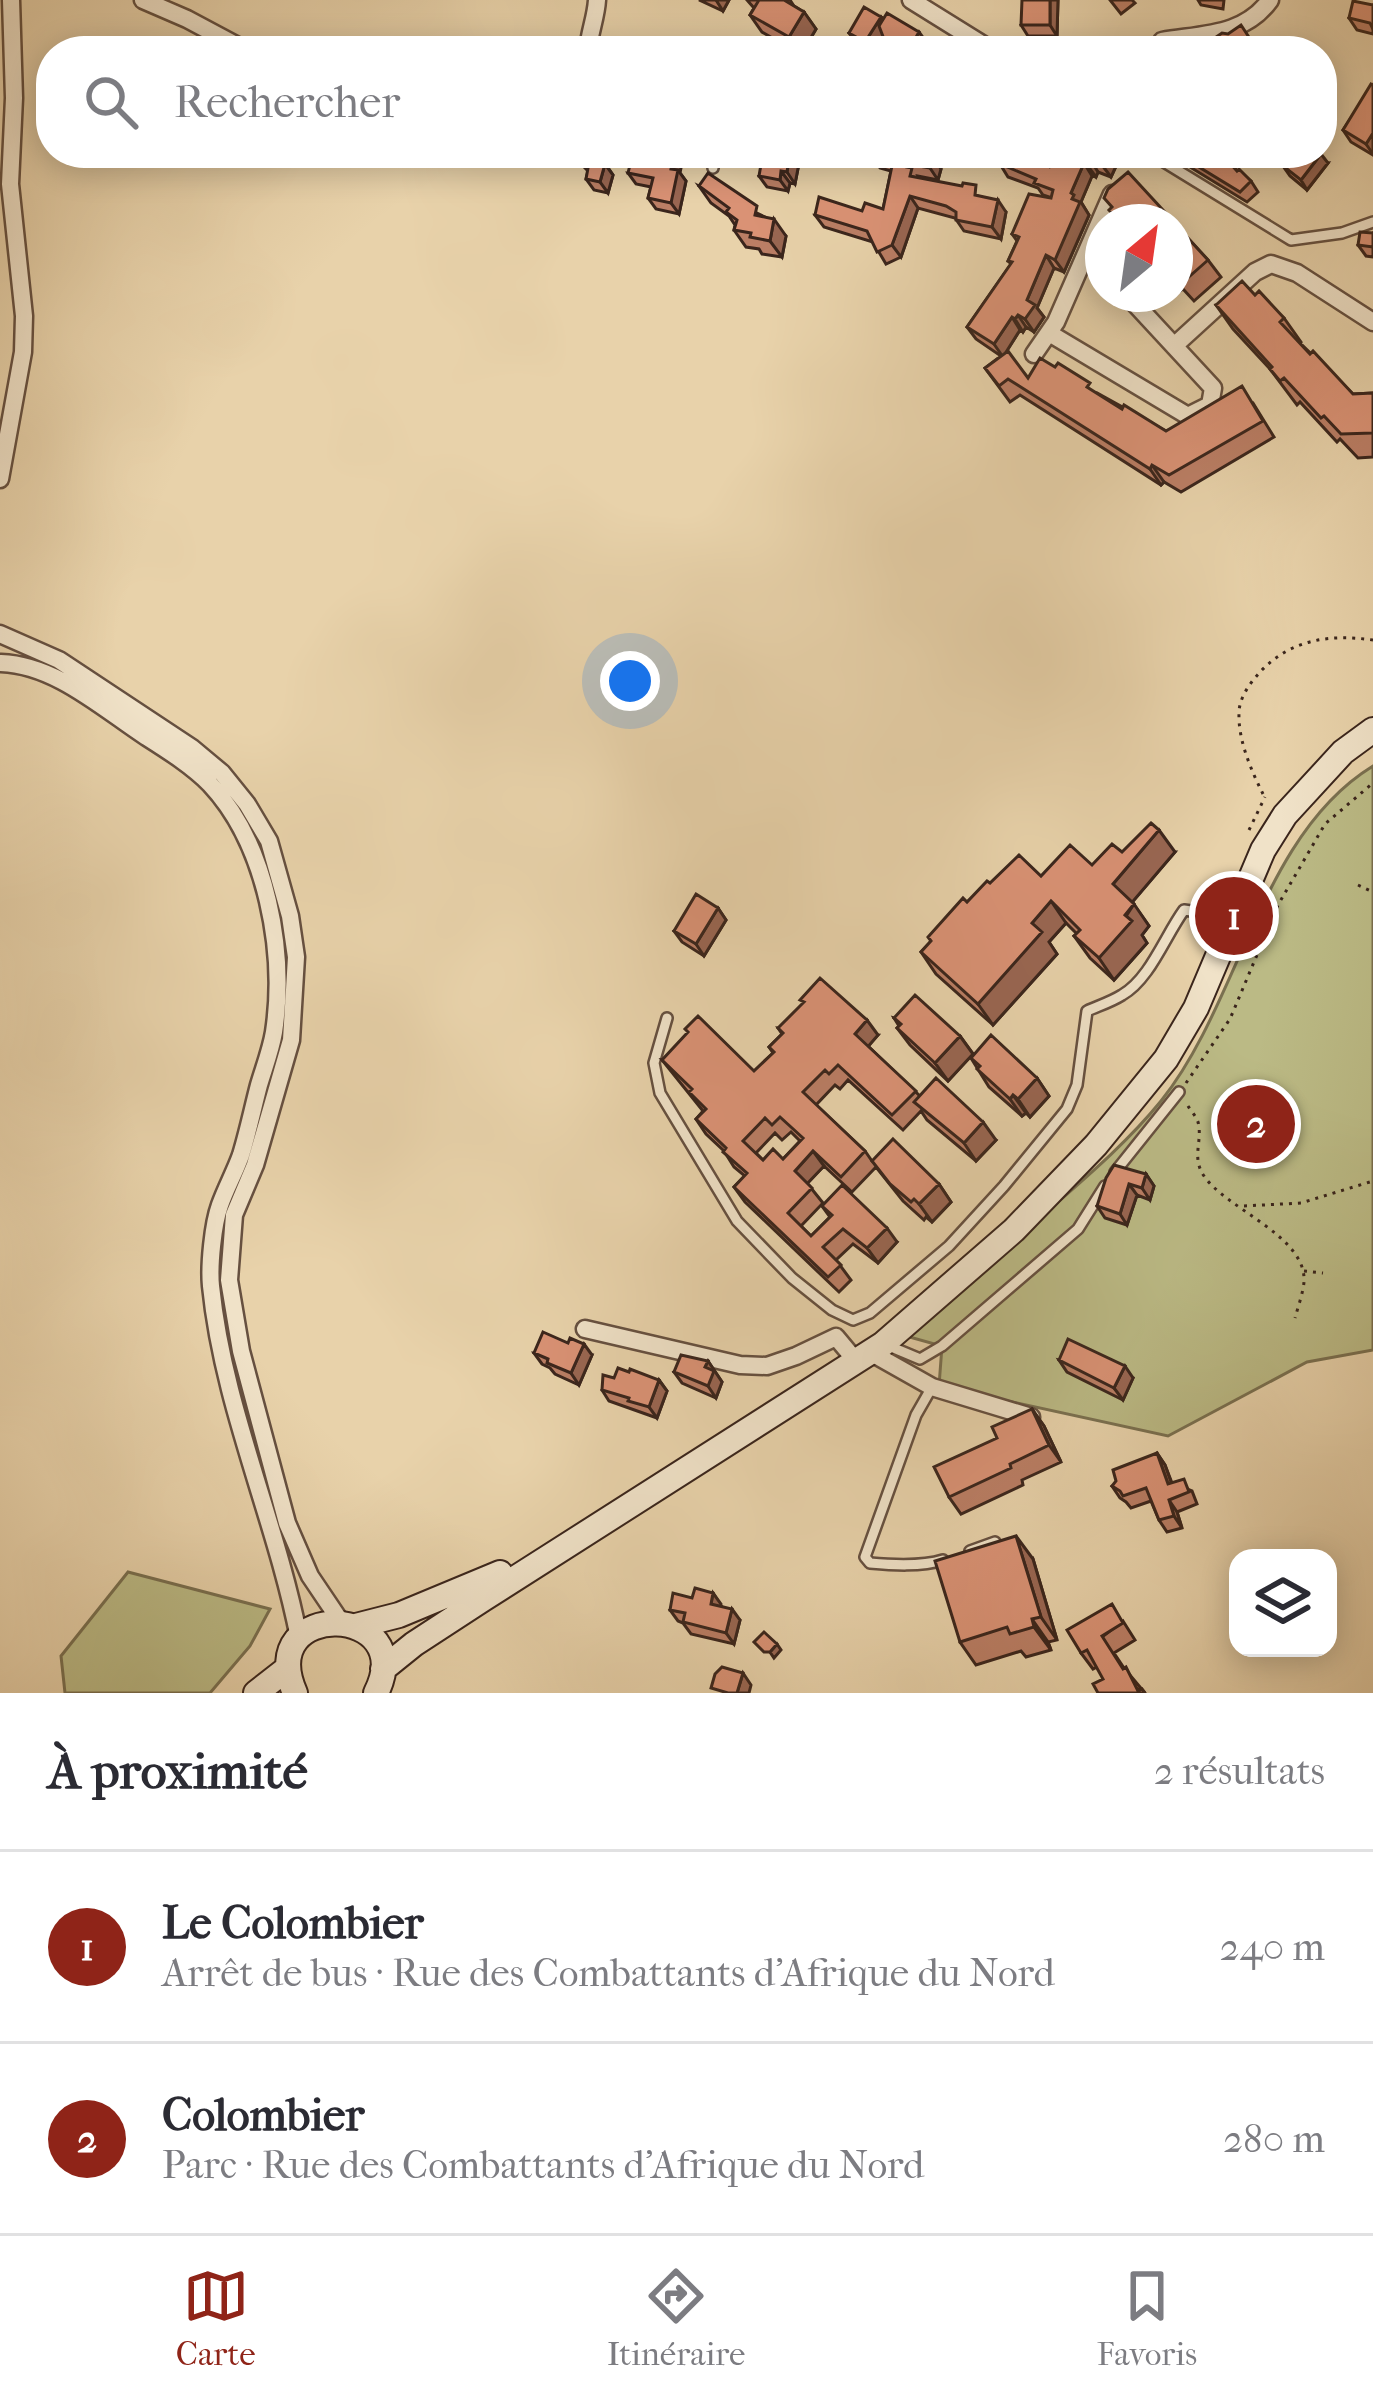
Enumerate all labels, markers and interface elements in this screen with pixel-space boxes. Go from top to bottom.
search box [36,36,1337,168]
icon: search [78,69,144,135]
text: Rechercher [174,76,400,129]
north arrow [1085,204,1193,312]
your location [600,651,660,711]
pin: 1 [1195,871,1273,961]
pin: 2 [1217,1079,1295,1169]
map controls [1229,1549,1337,1657]
button: layers [1229,1549,1337,1657]
text: À proximité [48,1741,308,1801]
text: 2 résultats [1154,1748,1325,1794]
text: Le Colombier [162,1897,424,1950]
text: 1 [80,1924,94,1970]
text: 240 m [1220,1924,1325,1970]
text: Arrêt de bus · Rue des Combattants d'Afrique du Nord [162,1950,1055,1996]
text: Colombier [162,2089,364,2142]
text: 2 [77,2116,97,2162]
text: 280 m [1223,2116,1325,2162]
text: Parc · Rue des Combattants d'Afrique du Nord [162,2142,924,2188]
tab: Carte [176,2263,256,2374]
tab: Itinéraire [607,2263,745,2374]
tab: Favoris [1097,2263,1197,2374]

